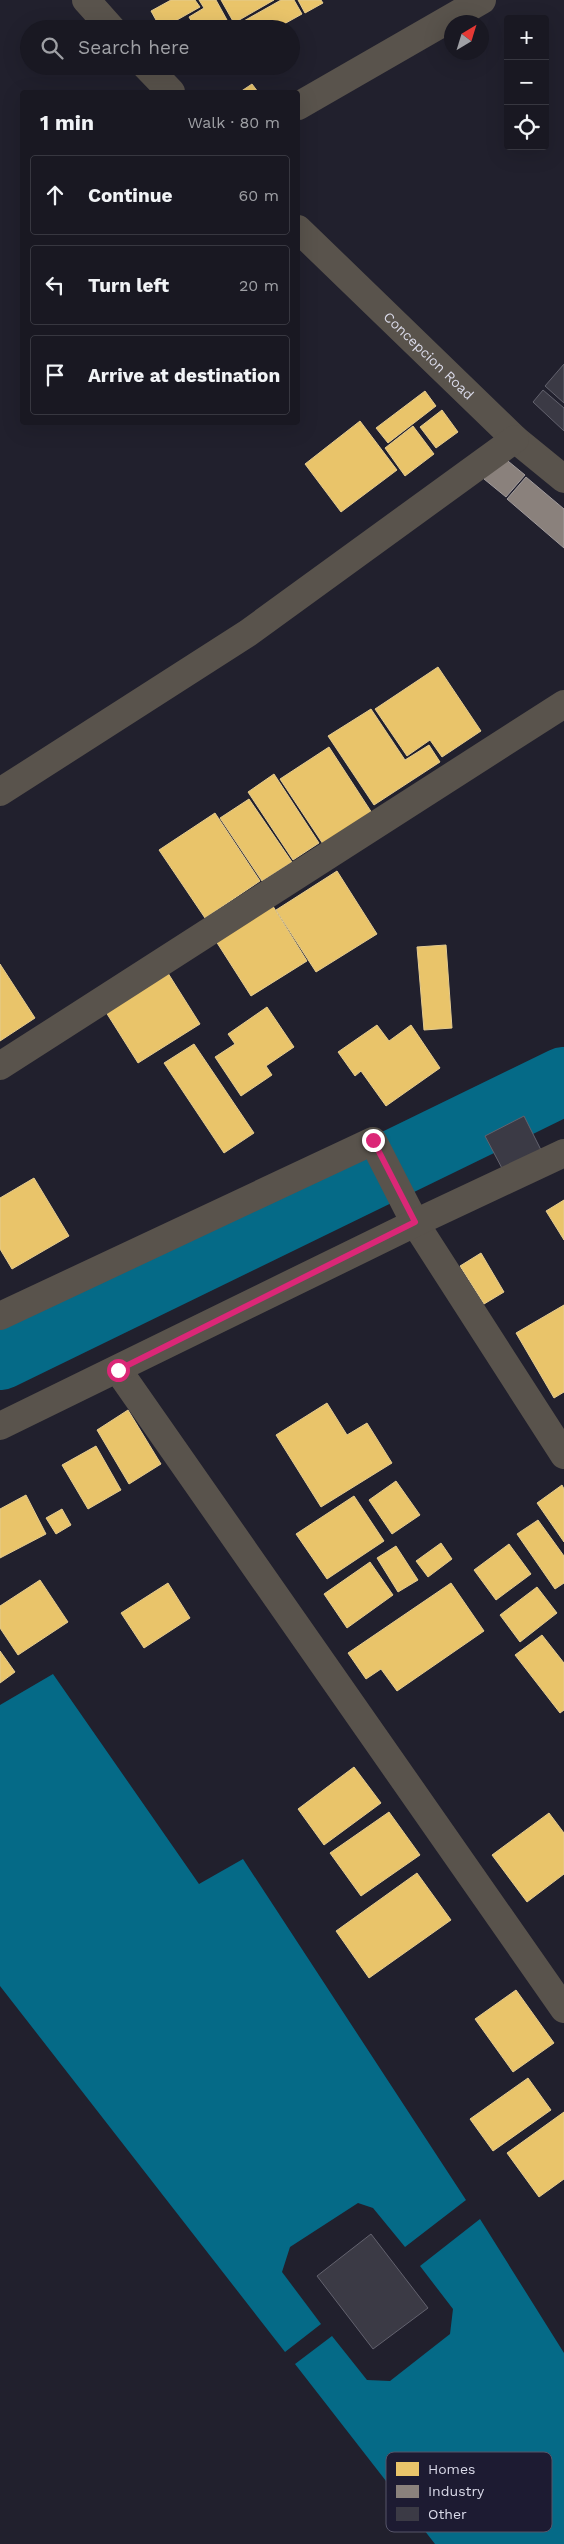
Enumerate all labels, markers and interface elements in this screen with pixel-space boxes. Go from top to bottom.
north arrow [444,15,489,60]
map controls [504,15,549,150]
button: + [504,15,549,60]
search box [20,20,300,75]
icon: search [38,34,66,62]
text: Search here [78,36,189,59]
button: − [504,60,549,105]
button: locate [504,105,549,150]
text: 1 min [40,110,94,135]
text: Walk · 80 m [188,113,280,132]
icon: ahead [41,181,69,209]
text: Continue [88,184,172,207]
text: 60 m [239,186,279,205]
icon: left [41,271,69,299]
text: Turn left [88,274,169,297]
text: 20 m [239,276,279,295]
street label: Concepcion Road [380,308,477,403]
icon: arrive [41,361,69,389]
text: Arrive at destination [88,364,280,387]
route end [362,1129,385,1152]
route start [107,1359,130,1382]
legend [386,2452,552,2532]
text: Homes [428,2461,475,2477]
text: Industry [428,2483,485,2499]
text: Other [428,2506,467,2522]

